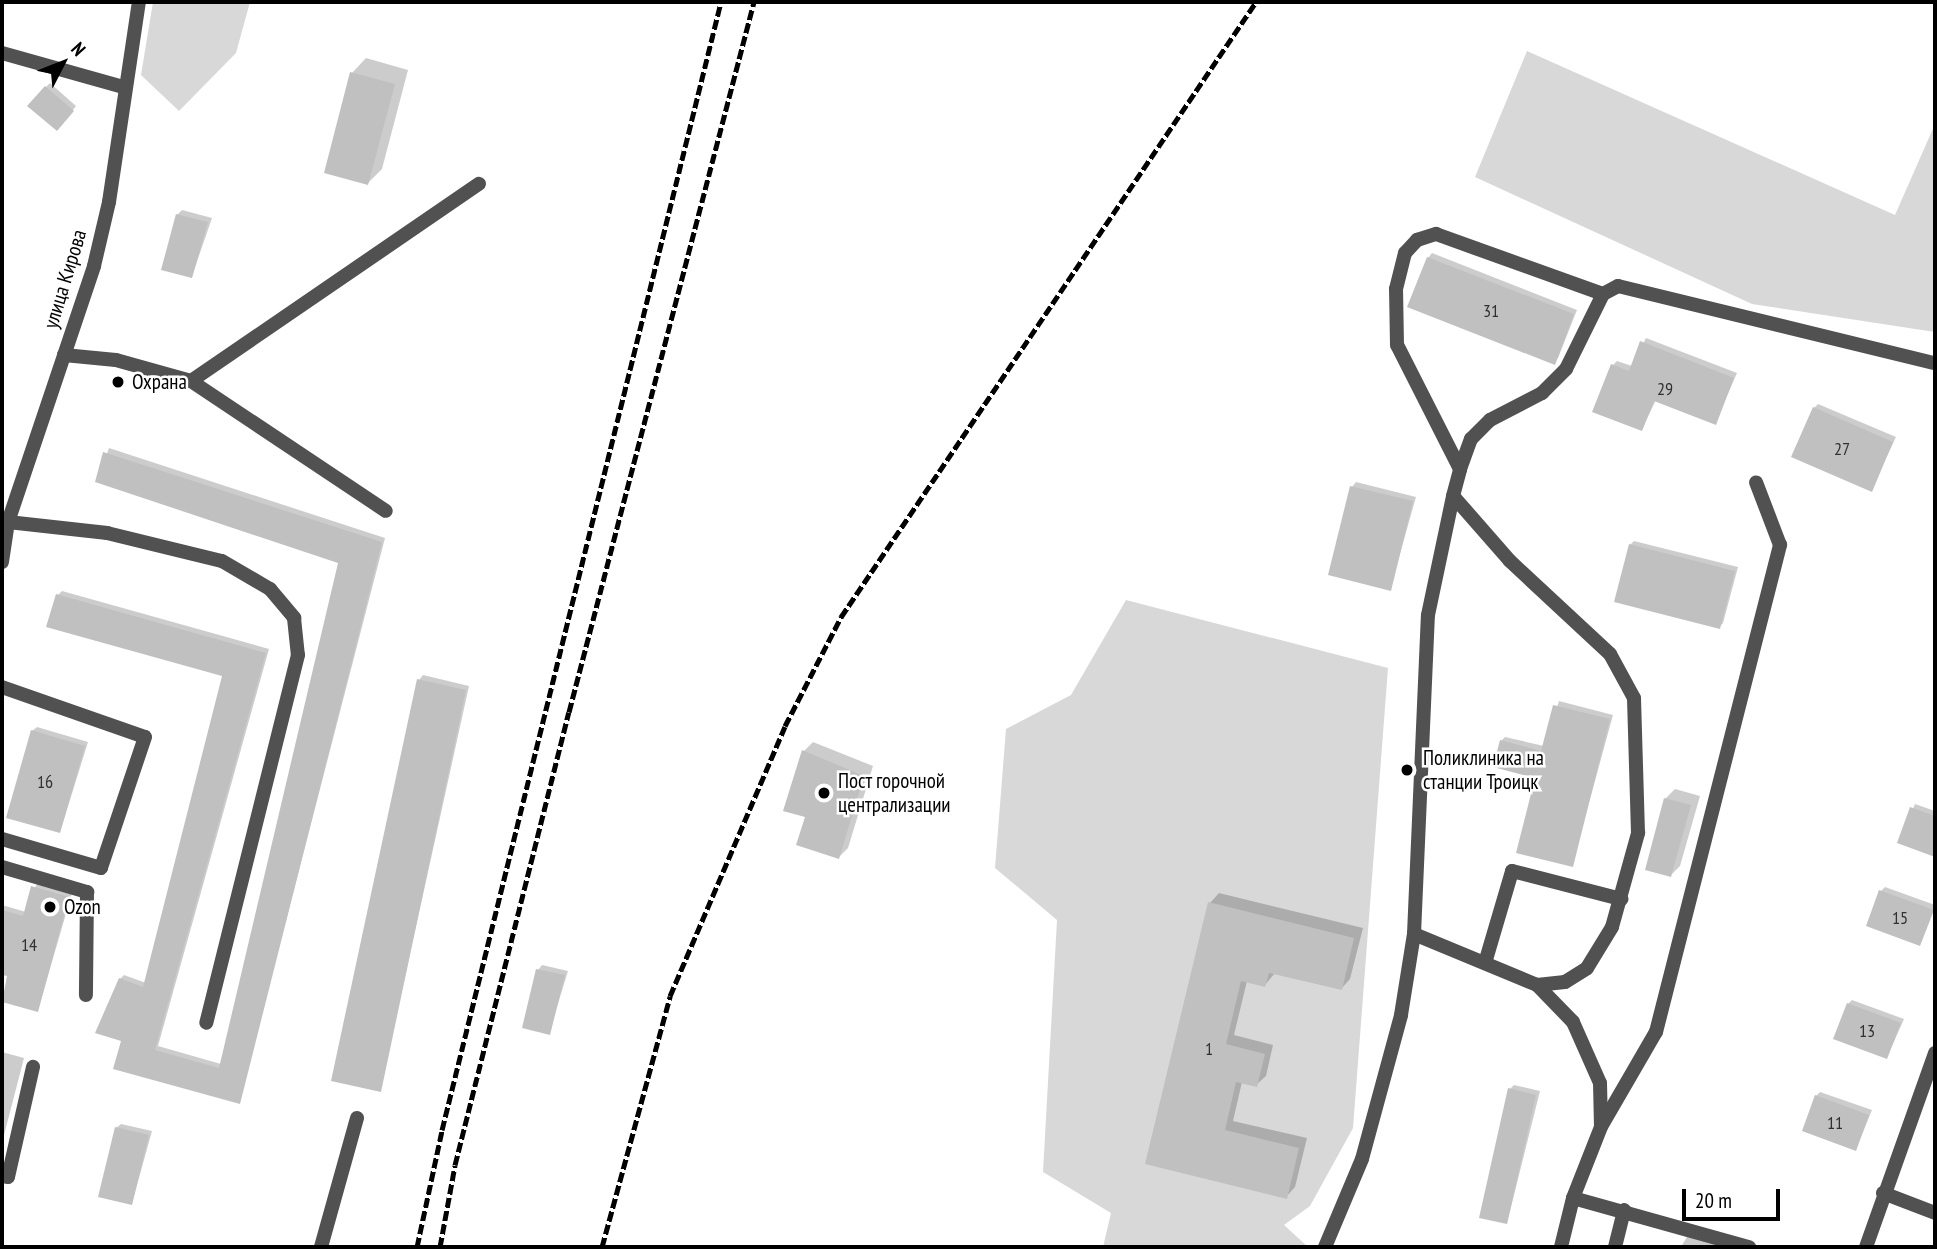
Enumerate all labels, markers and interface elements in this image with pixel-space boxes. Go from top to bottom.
north arrow [28,28,98,98]
text: N [66,37,91,61]
street label: улица Кирова [38,226,92,332]
house number: 31 [1483,300,1499,322]
place label: Охрана [132,369,187,395]
marker: Охрана [110,374,126,390]
house number: 29 [1657,378,1673,400]
house number: 27 [1834,438,1850,460]
place label: Поликлиника на станции Троицк [1423,745,1544,795]
marker: Поликлиника на станции Троицк [1397,760,1417,780]
place label: Пост горочной централизации [838,768,951,818]
house number: 16 [37,771,53,793]
marker: Пост горочной централизации [816,785,832,801]
place label: Ozon [64,894,101,920]
marker: Ozon [42,899,58,915]
house number: 15 [1892,907,1908,929]
house number: 14 [21,934,37,956]
house number: 13 [1859,1020,1875,1042]
house number: 1 [1205,1038,1213,1060]
house number: 11 [1827,1112,1843,1134]
scale bar [1685,1176,1783,1220]
text: 20 m [1695,1187,1732,1214]

